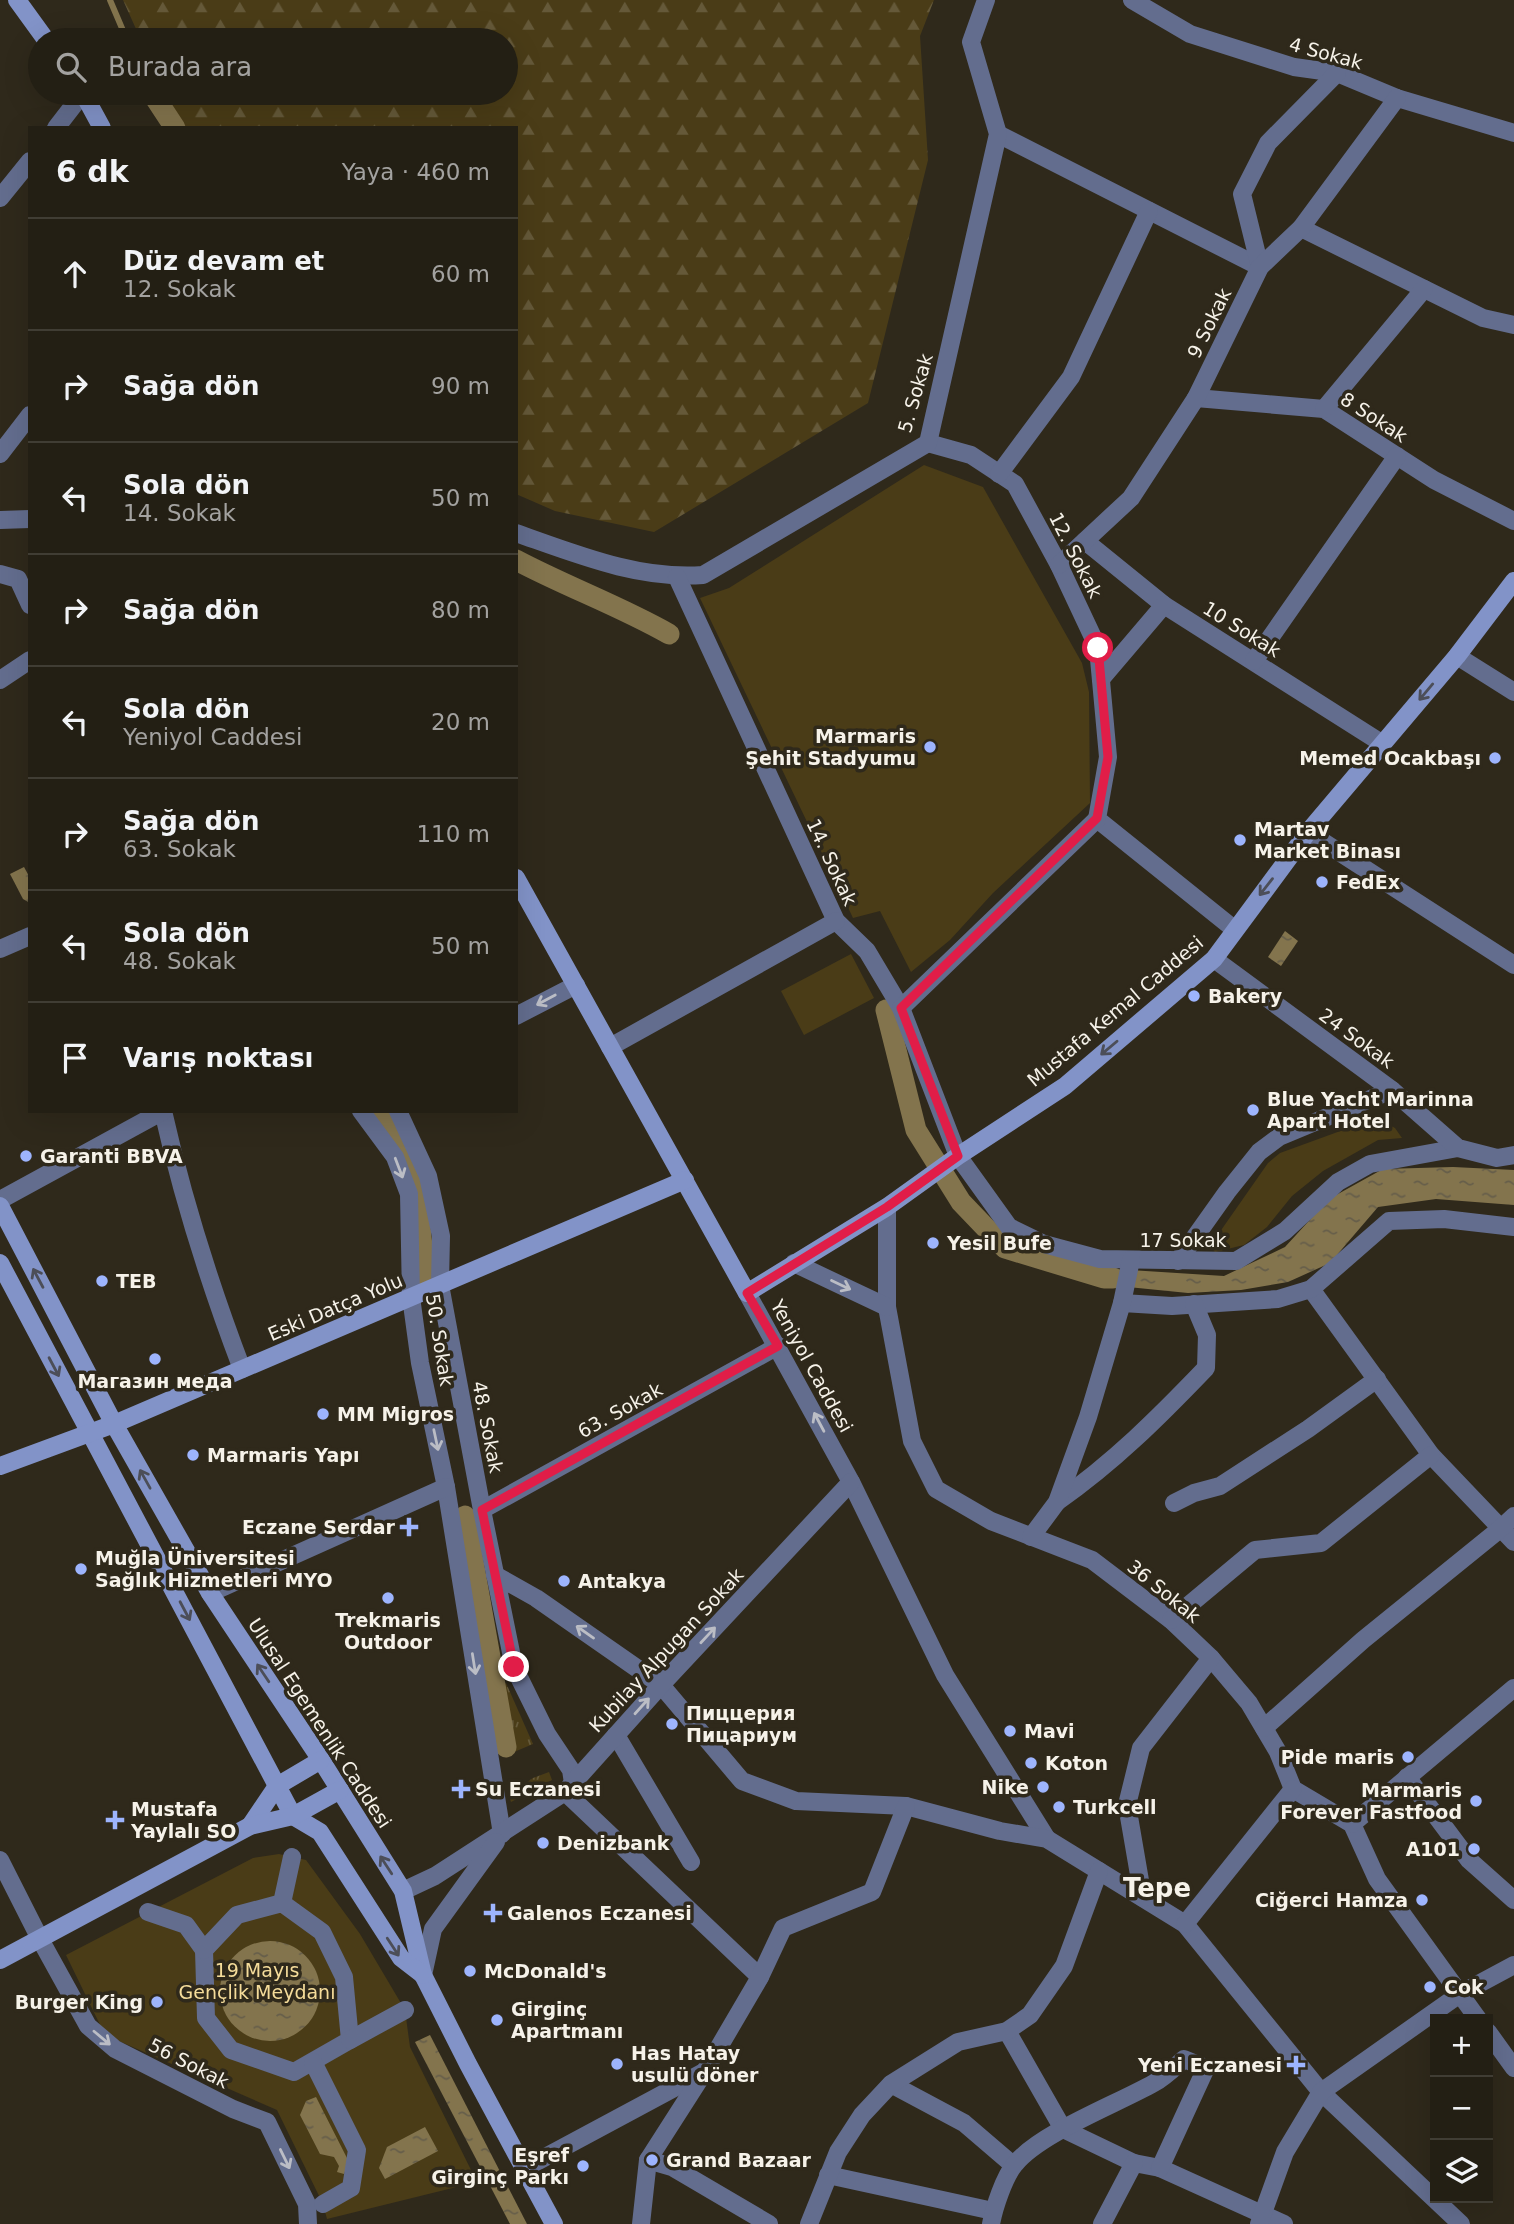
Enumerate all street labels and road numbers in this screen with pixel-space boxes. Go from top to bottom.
street label: 4 Sokak [1287,33,1365,73]
street label: 9 Sokak [1183,284,1235,362]
street label: 5. Sokak [893,351,937,435]
street label: 8 Sokak [1336,387,1412,447]
street label: 12. Sokak [1045,508,1107,602]
street label: 10 Sokak [1199,597,1285,661]
street label: 14. Sokak [802,815,862,909]
street label: Mustafa Kemal Caddesi [1023,931,1207,1091]
street label: 24 Sokak [1315,1003,1399,1073]
street label: 17 Sokak [1139,1229,1227,1251]
street label: Eski Datça Yolu [264,1269,406,1345]
street label: 50. Sokak [422,1292,458,1388]
street label: Yeniyol Caddesi [766,1295,858,1436]
street label: 63. Sokak [574,1378,666,1442]
street label: 48. Sokak [468,1379,508,1475]
street label: 36 Sokak [1123,1555,1205,1627]
street label: Kubilay Alpugan Sokak [584,1563,748,1737]
street label: Ulusal Egemenlik Caddesi [244,1614,396,1832]
street label: 56 Sokak [145,2033,233,2093]

